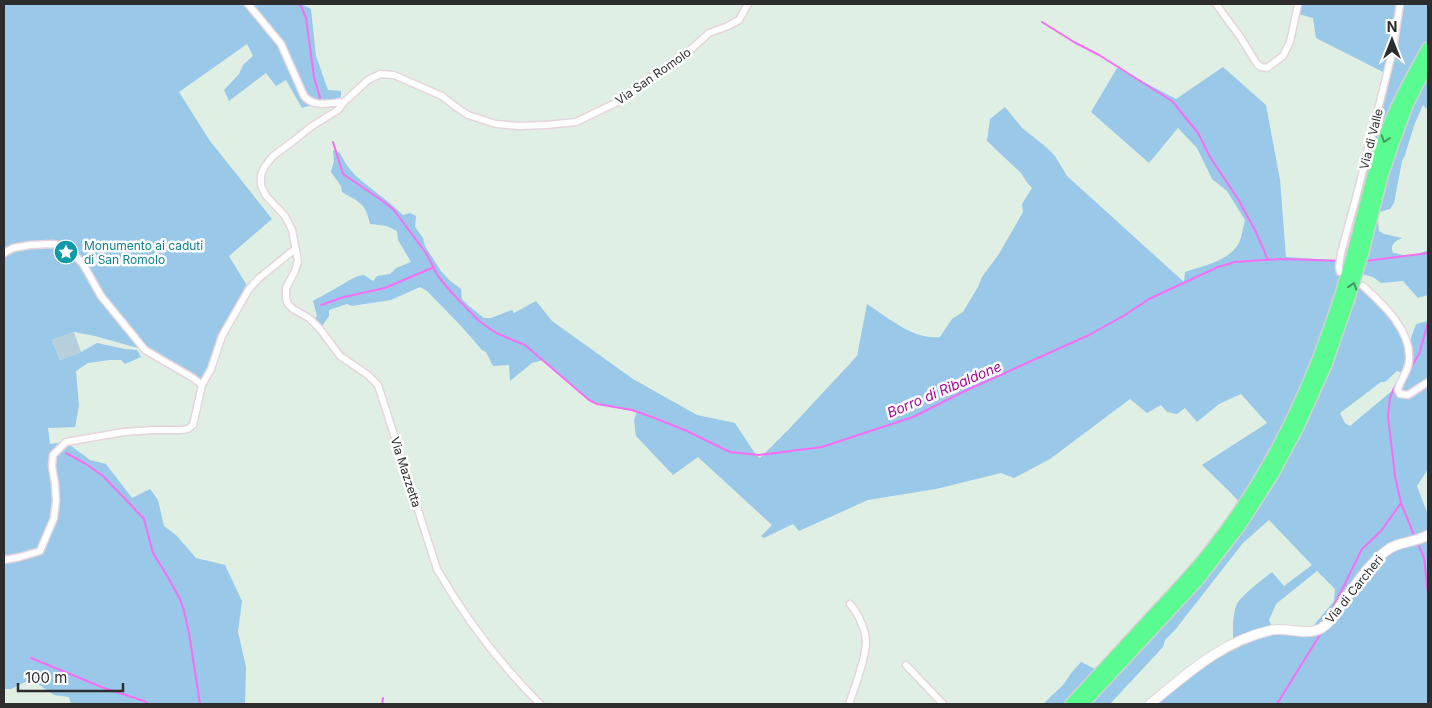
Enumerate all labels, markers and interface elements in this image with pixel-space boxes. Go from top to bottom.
north arrow [1367,15,1417,65]
text: N [1387,18,1397,35]
street label: Via San Romolo [612,44,694,108]
street label: Via di Valle [1356,107,1386,171]
one-way arrow [1380,134,1390,142]
place label: Monumento ai caduti di San Romolo [84,238,203,267]
place icon: Monumento ai caduti di San Romolo [53,239,79,265]
one-way arrow [1348,283,1358,291]
water label: Borro di Ribaldone [884,357,1004,421]
street label: Via Mazzetta [388,435,424,509]
street label: Via di Carcheri [1322,552,1386,626]
scale bar [18,660,122,692]
text: 100 m [25,668,67,687]

